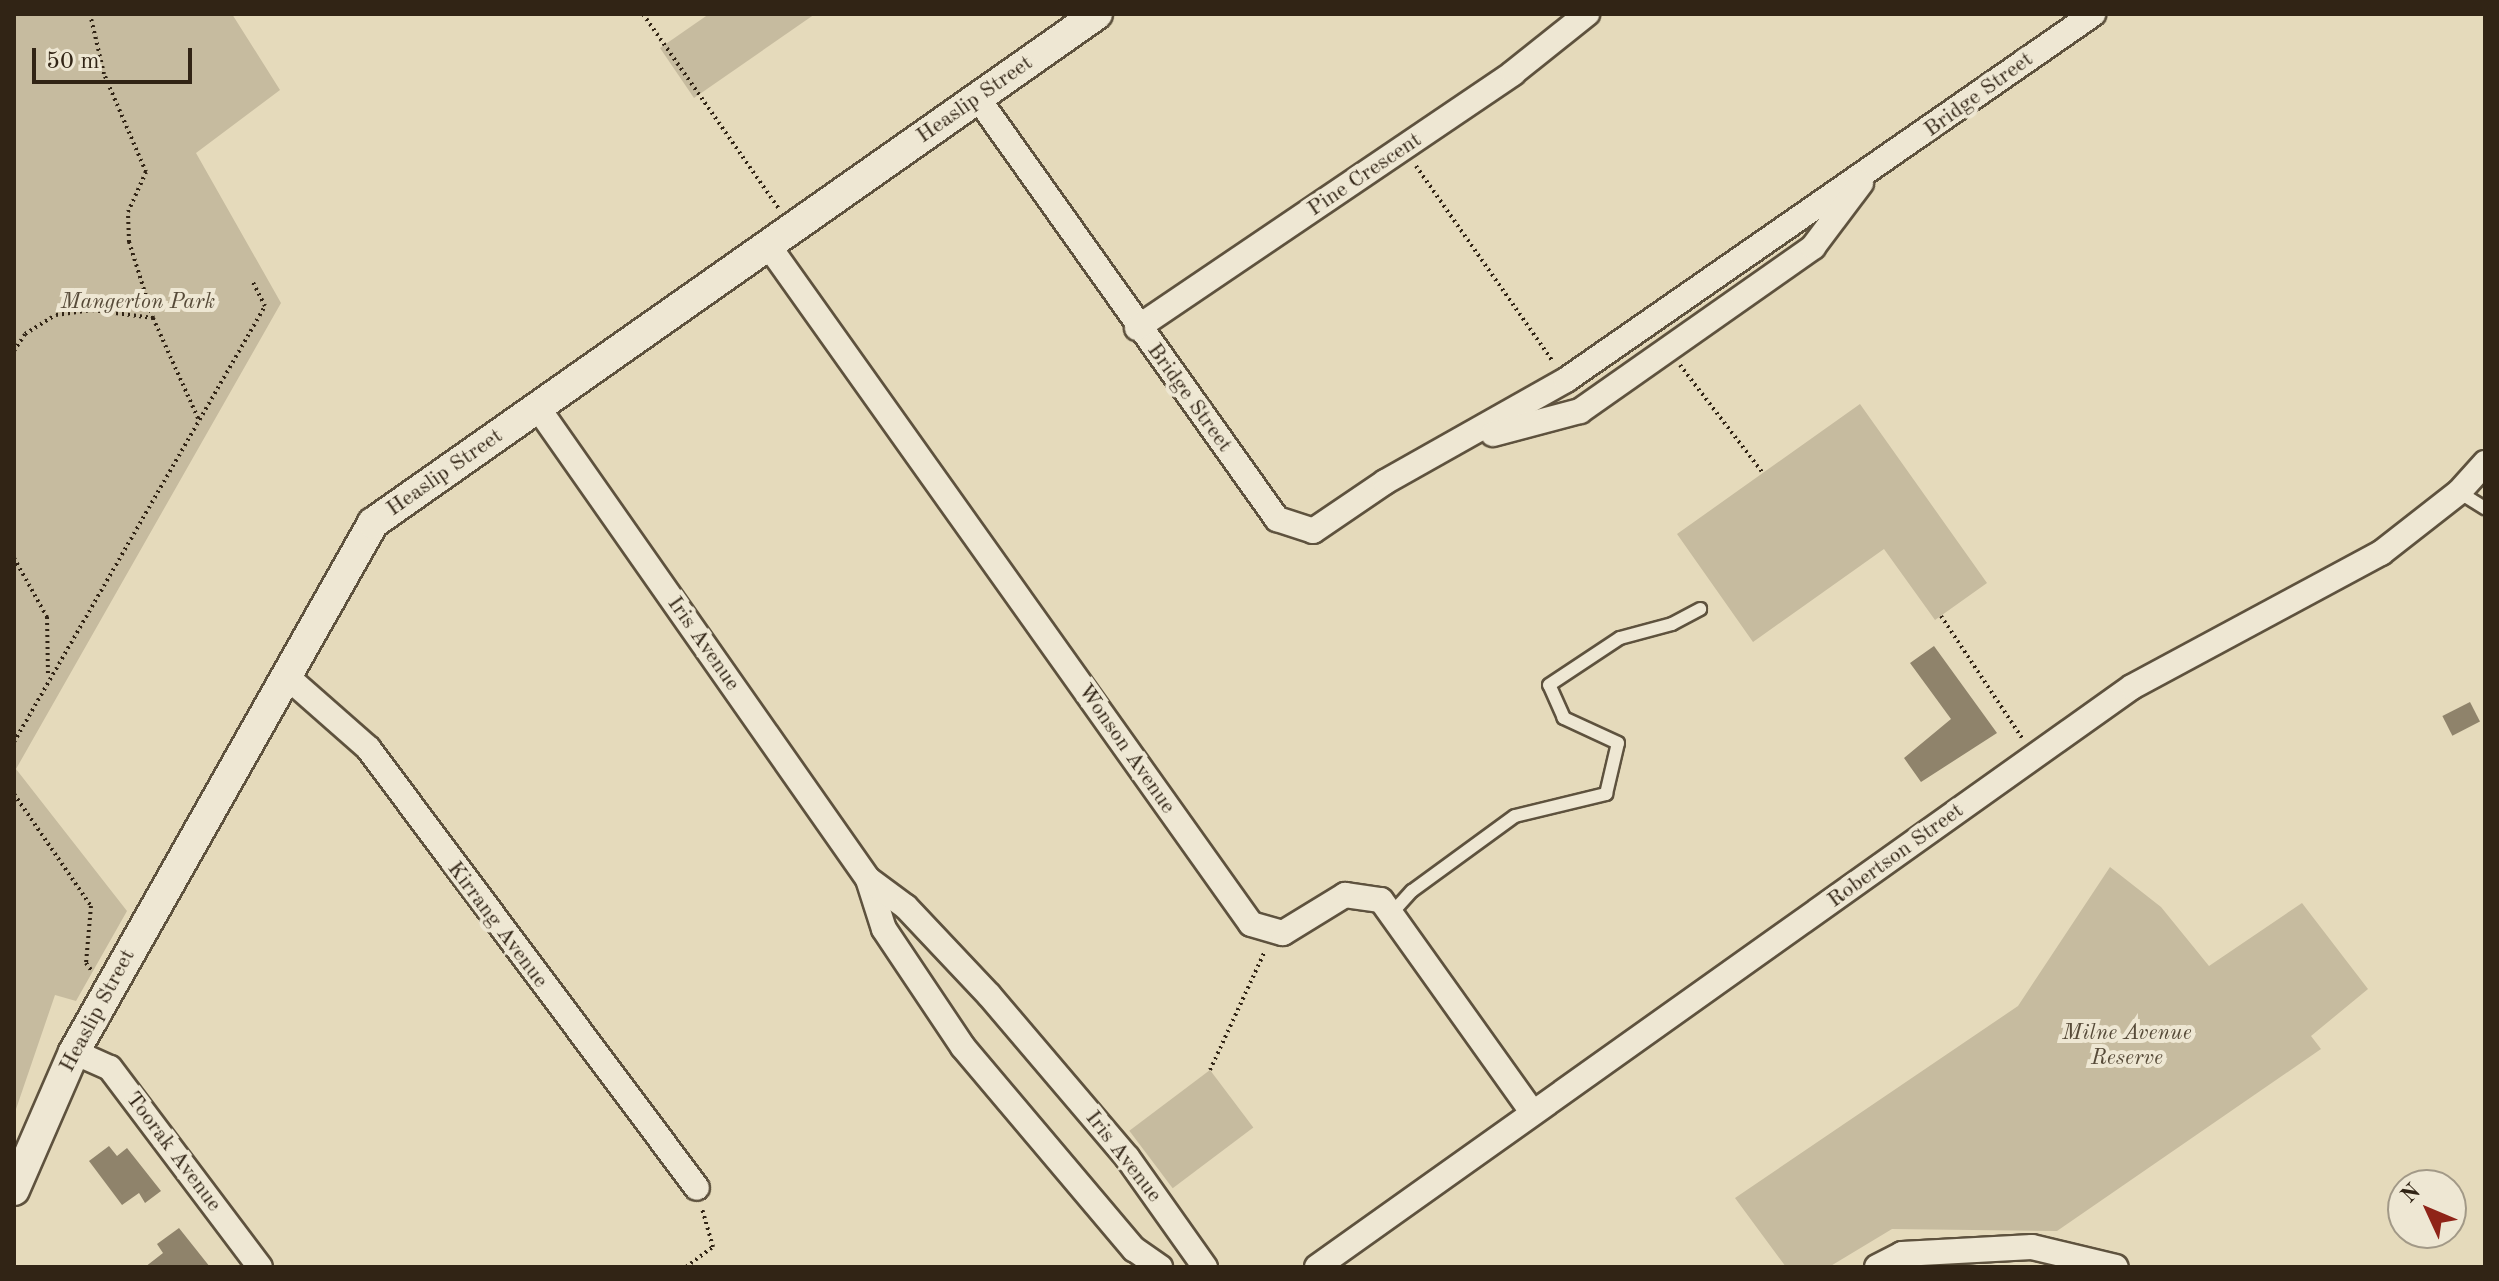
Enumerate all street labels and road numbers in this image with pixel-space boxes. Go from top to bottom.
street label: Bridge Street [1919,47,2039,143]
street label: Heaslip Street [912,50,1038,150]
street label: Pine Crescent [1303,127,1427,223]
street label: Bridge Street [1141,338,1237,458]
street label: Heaslip Street [382,423,508,523]
street label: Iris Avenue [661,592,745,696]
street label: Wonson Avenue [1071,679,1181,819]
street label: Robertson Street [1823,798,1969,914]
street label: Kirrang Avenue [441,857,553,993]
street label: Heaslip Street [55,945,141,1077]
street label: Toorak Avenue [119,1087,227,1217]
street label: Iris Avenue [1079,1106,1167,1208]

